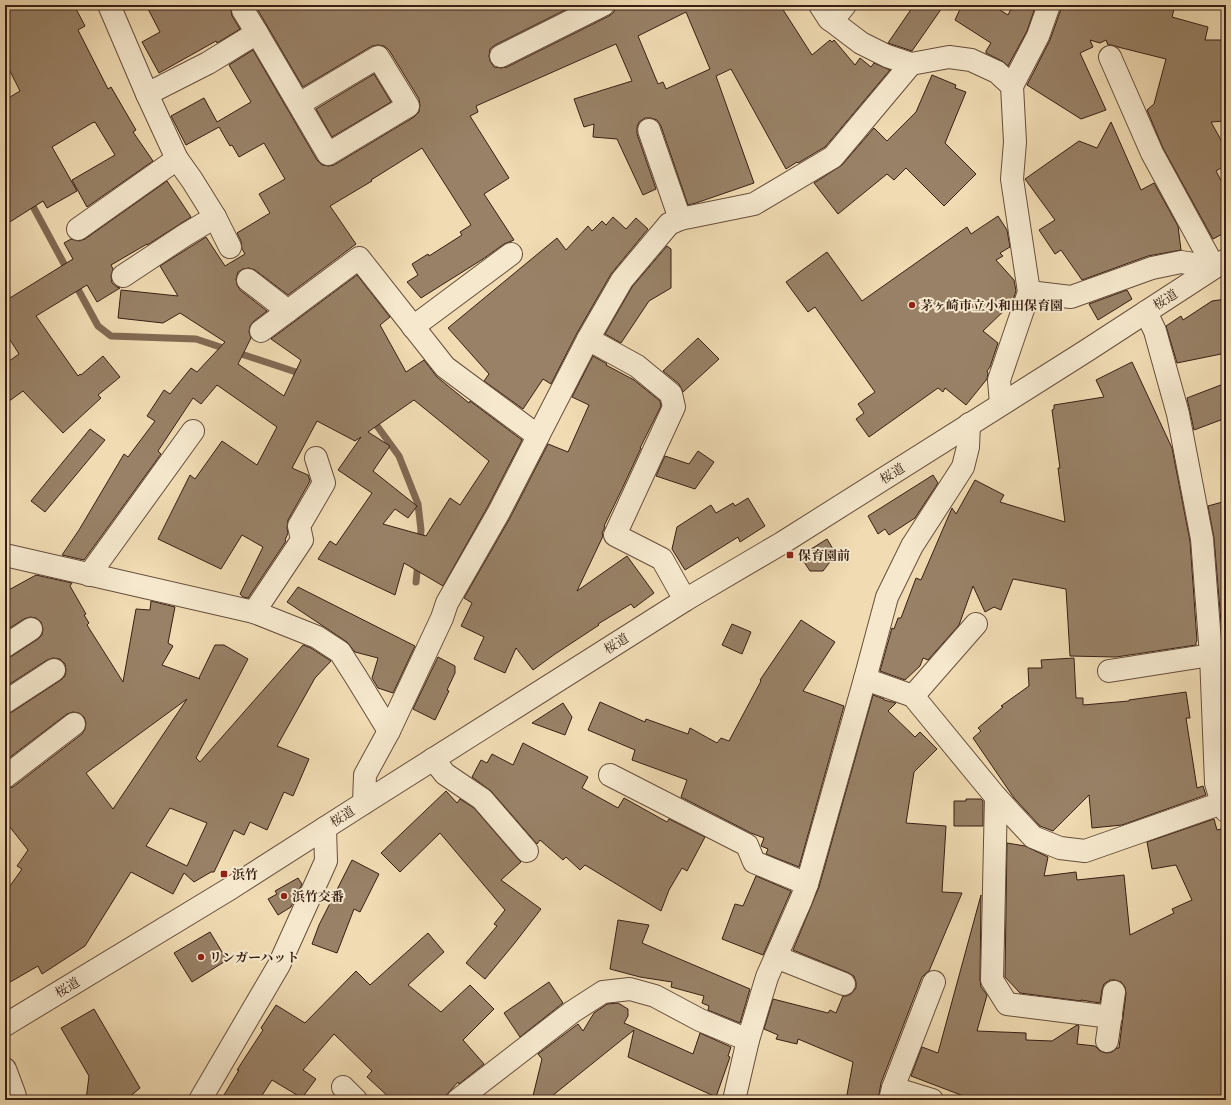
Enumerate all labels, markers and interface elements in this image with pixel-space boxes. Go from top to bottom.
street label: 桜道 [1150,285,1181,314]
place label: 茅ヶ崎市立小和田保育園 [920,297,1063,315]
marker: 茅ヶ崎市立小和田保育園 [907,300,917,310]
street label: 桜道 [877,459,908,488]
place label: 保育園前 [798,547,850,565]
marker: 保育園前 [785,550,795,560]
street label: 桜道 [601,629,632,658]
street label: 桜道 [327,802,358,831]
place label: 浜竹 [232,866,258,884]
marker: 浜竹 [219,869,229,879]
place label: 浜竹交番 [292,888,344,906]
marker: 浜竹交番 [279,891,289,901]
place label: リンガーハット [209,949,299,967]
marker: リンガーハット [196,952,206,962]
street label: 桜道 [52,973,83,1002]

